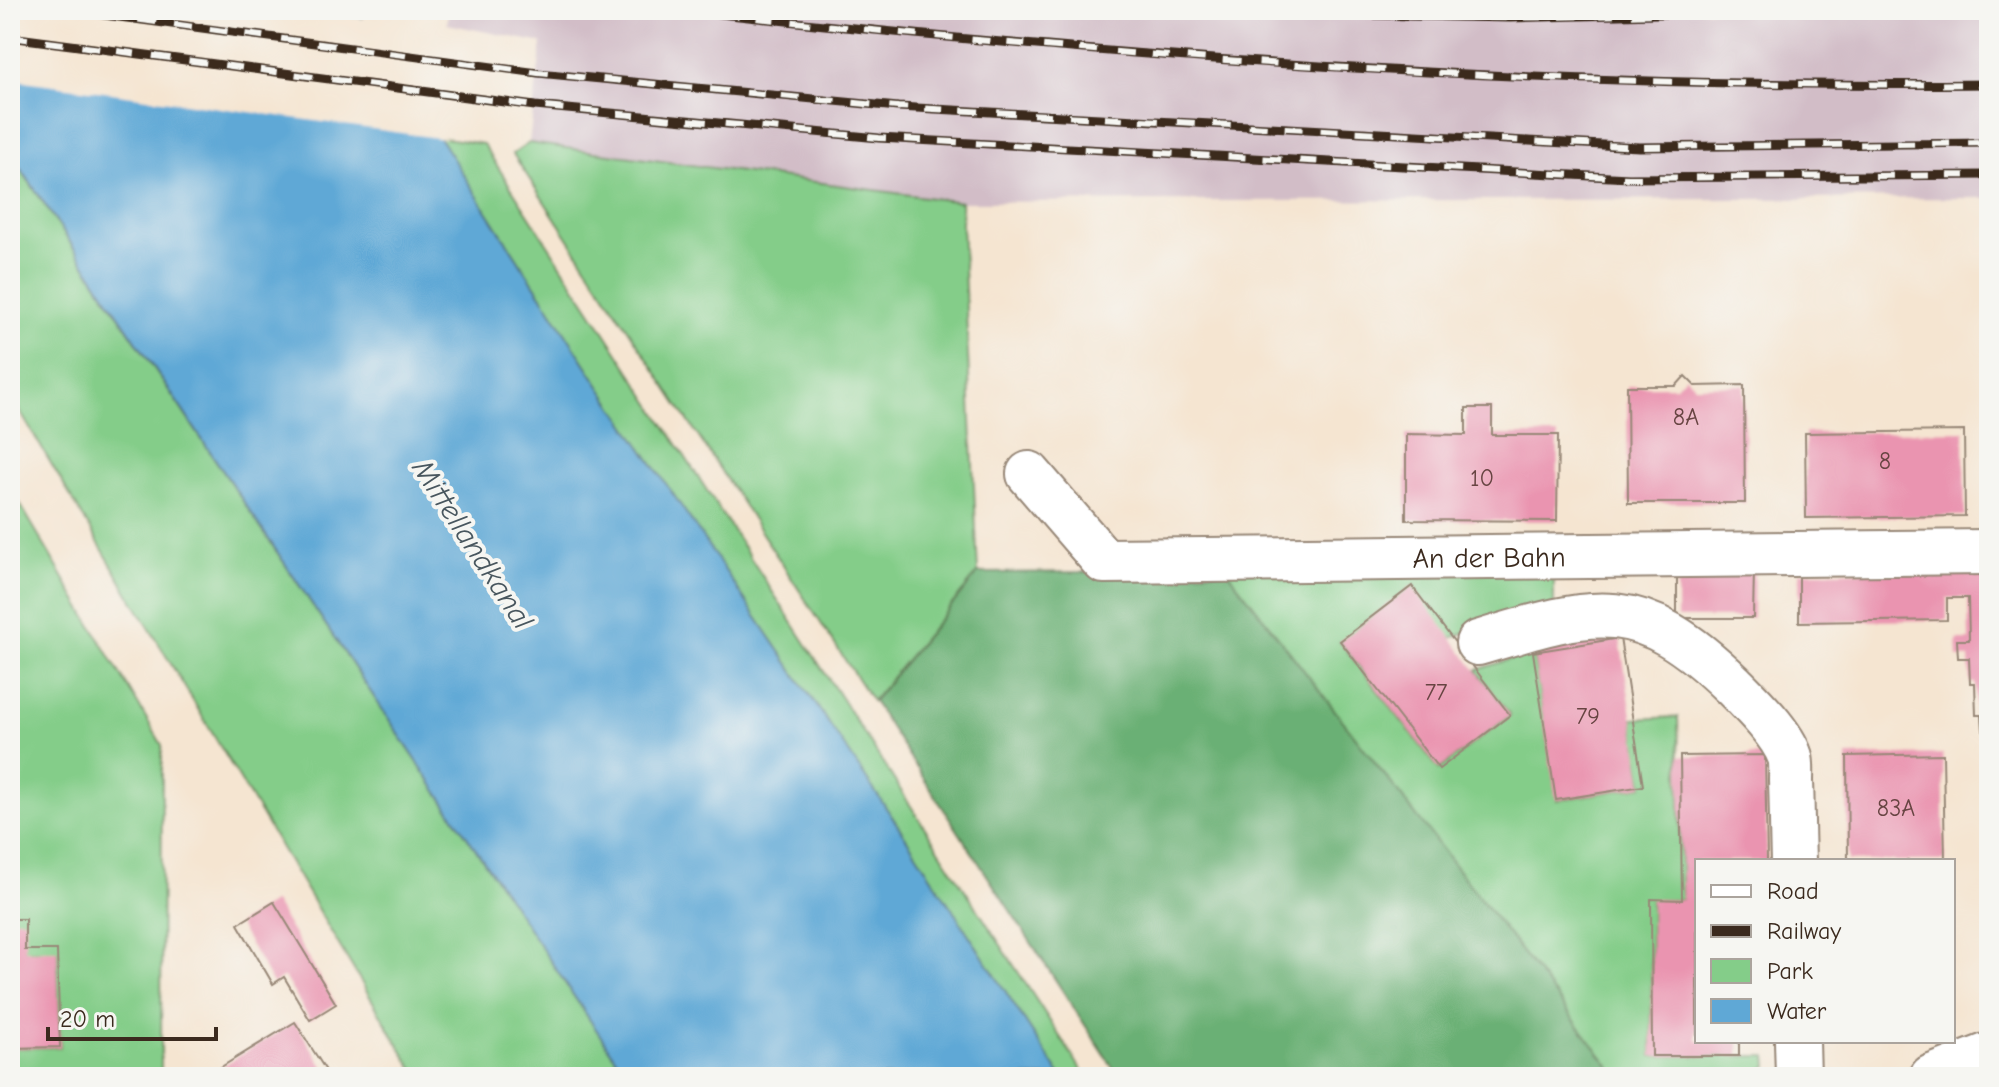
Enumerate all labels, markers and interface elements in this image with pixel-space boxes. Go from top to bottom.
house number: 8A [1673,403,1699,431]
house number: 8 [1879,447,1891,475]
water label: Mittellandkanal [404,452,541,636]
house number: 10 [1470,464,1494,492]
street label: An der Bahn [1413,541,1566,575]
house number: 77 [1425,678,1447,706]
house number: 79 [1576,702,1600,730]
house number: 83A [1877,794,1915,822]
legend [1695,859,1955,1043]
text: Road [1767,877,1819,905]
text: Railway [1767,917,1841,945]
text: Park [1767,957,1813,985]
scale bar [48,991,216,1041]
text: Water [1767,997,1827,1025]
text: 20 m [60,1005,115,1033]

